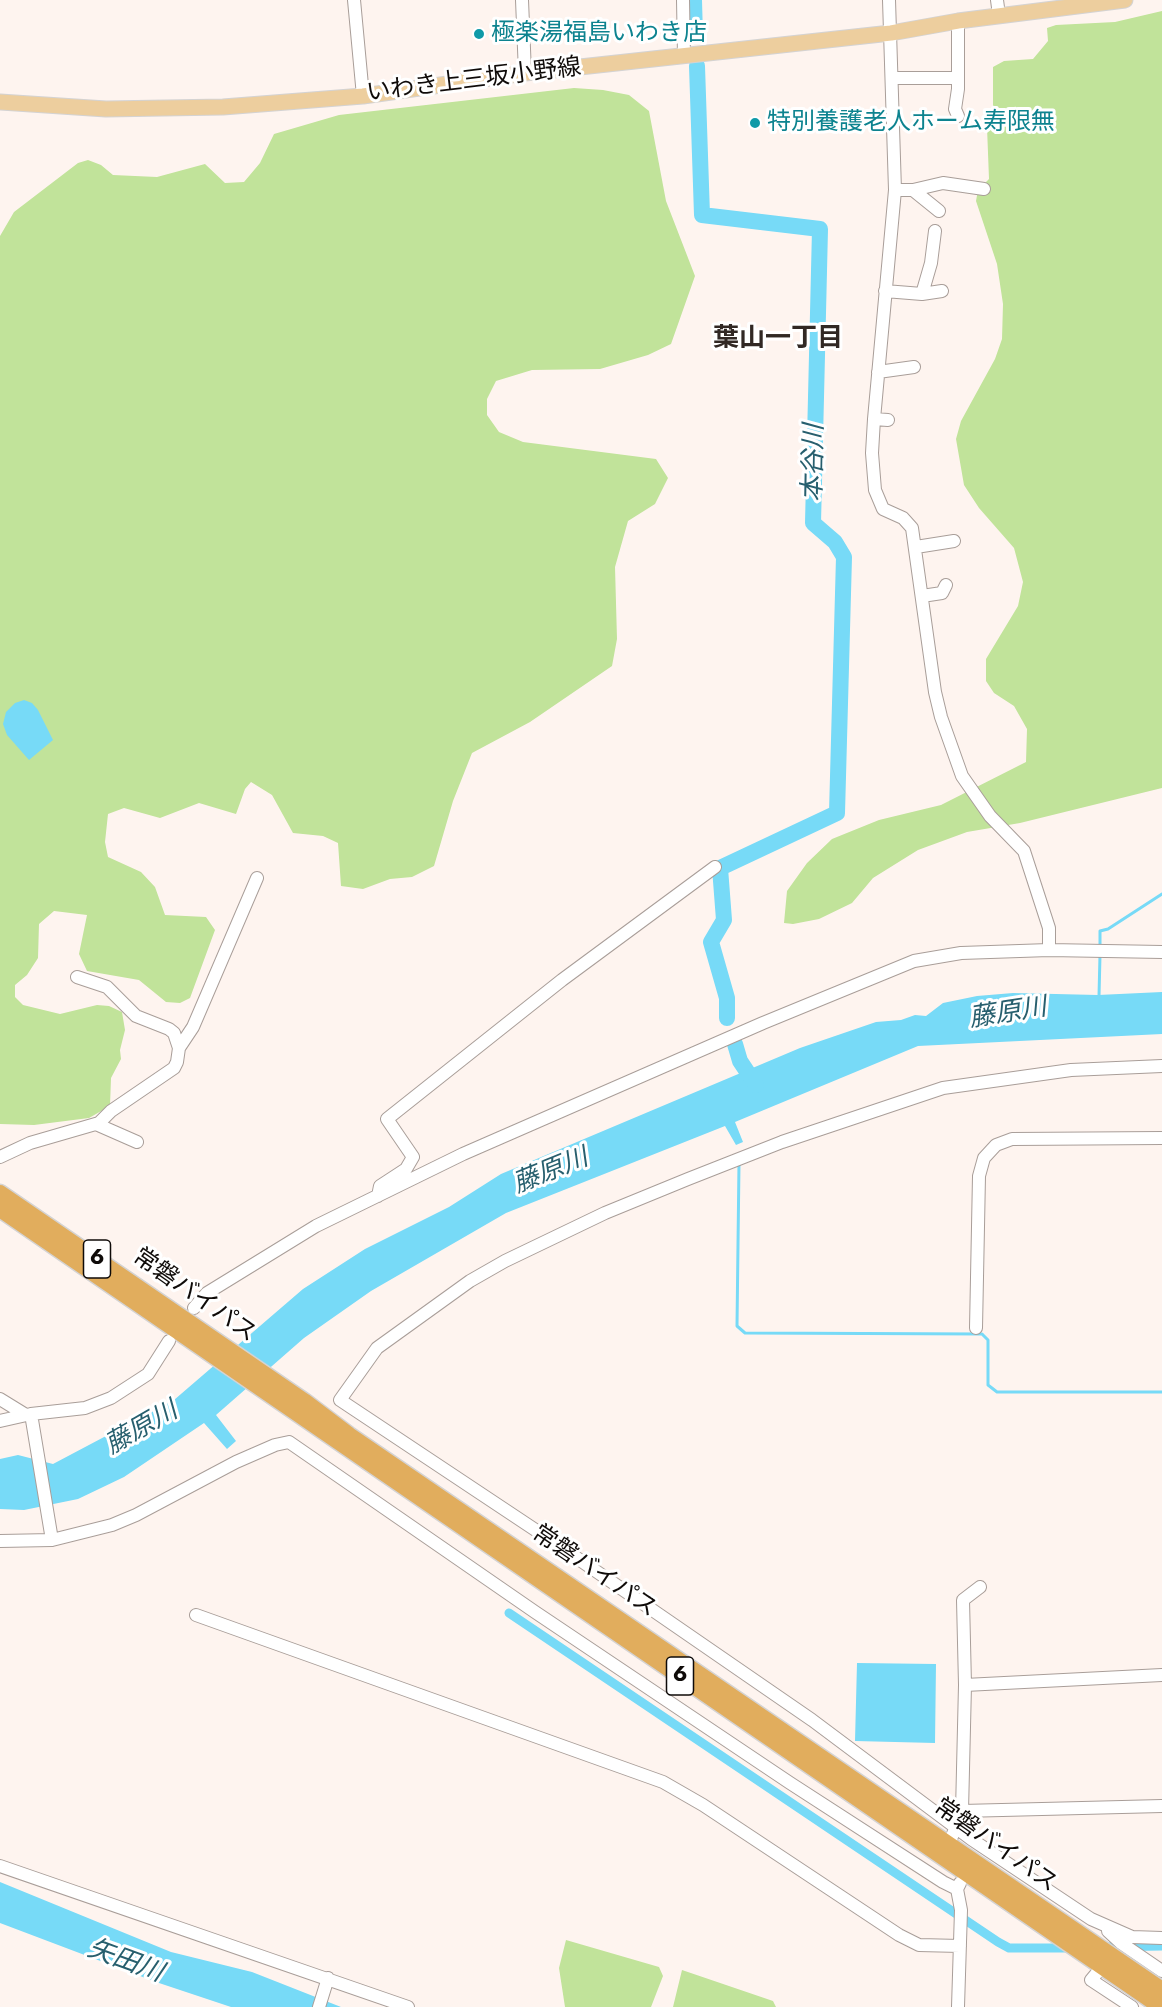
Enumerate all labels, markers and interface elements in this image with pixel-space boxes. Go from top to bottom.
place label: 極楽湯福島いわき店 [491,20,707,48]
marker: 極楽湯福島いわき店 [472,27,486,41]
street label: いわき上三坂小野線 [365,54,583,108]
place label: 特別養護老人ホーム寿限無 [767,109,1055,137]
marker: 特別養護老人ホーム寿限無 [748,116,762,130]
district label: 葉山一丁目 [713,324,843,356]
water label: 本谷川 [799,424,831,502]
water label: 藤原川 [967,992,1049,1036]
water label: 藤原川 [509,1143,593,1201]
road number: 6 [84,1240,110,1278]
street label: 常磐バイパス [127,1243,261,1349]
water label: 藤原川 [100,1396,184,1462]
street label: 常磐バイパス [526,1520,662,1624]
road number: 6 [666,1657,694,1695]
street label: 常磐バイパス [928,1793,1062,1899]
water label: 矢田川 [83,1934,167,1990]

